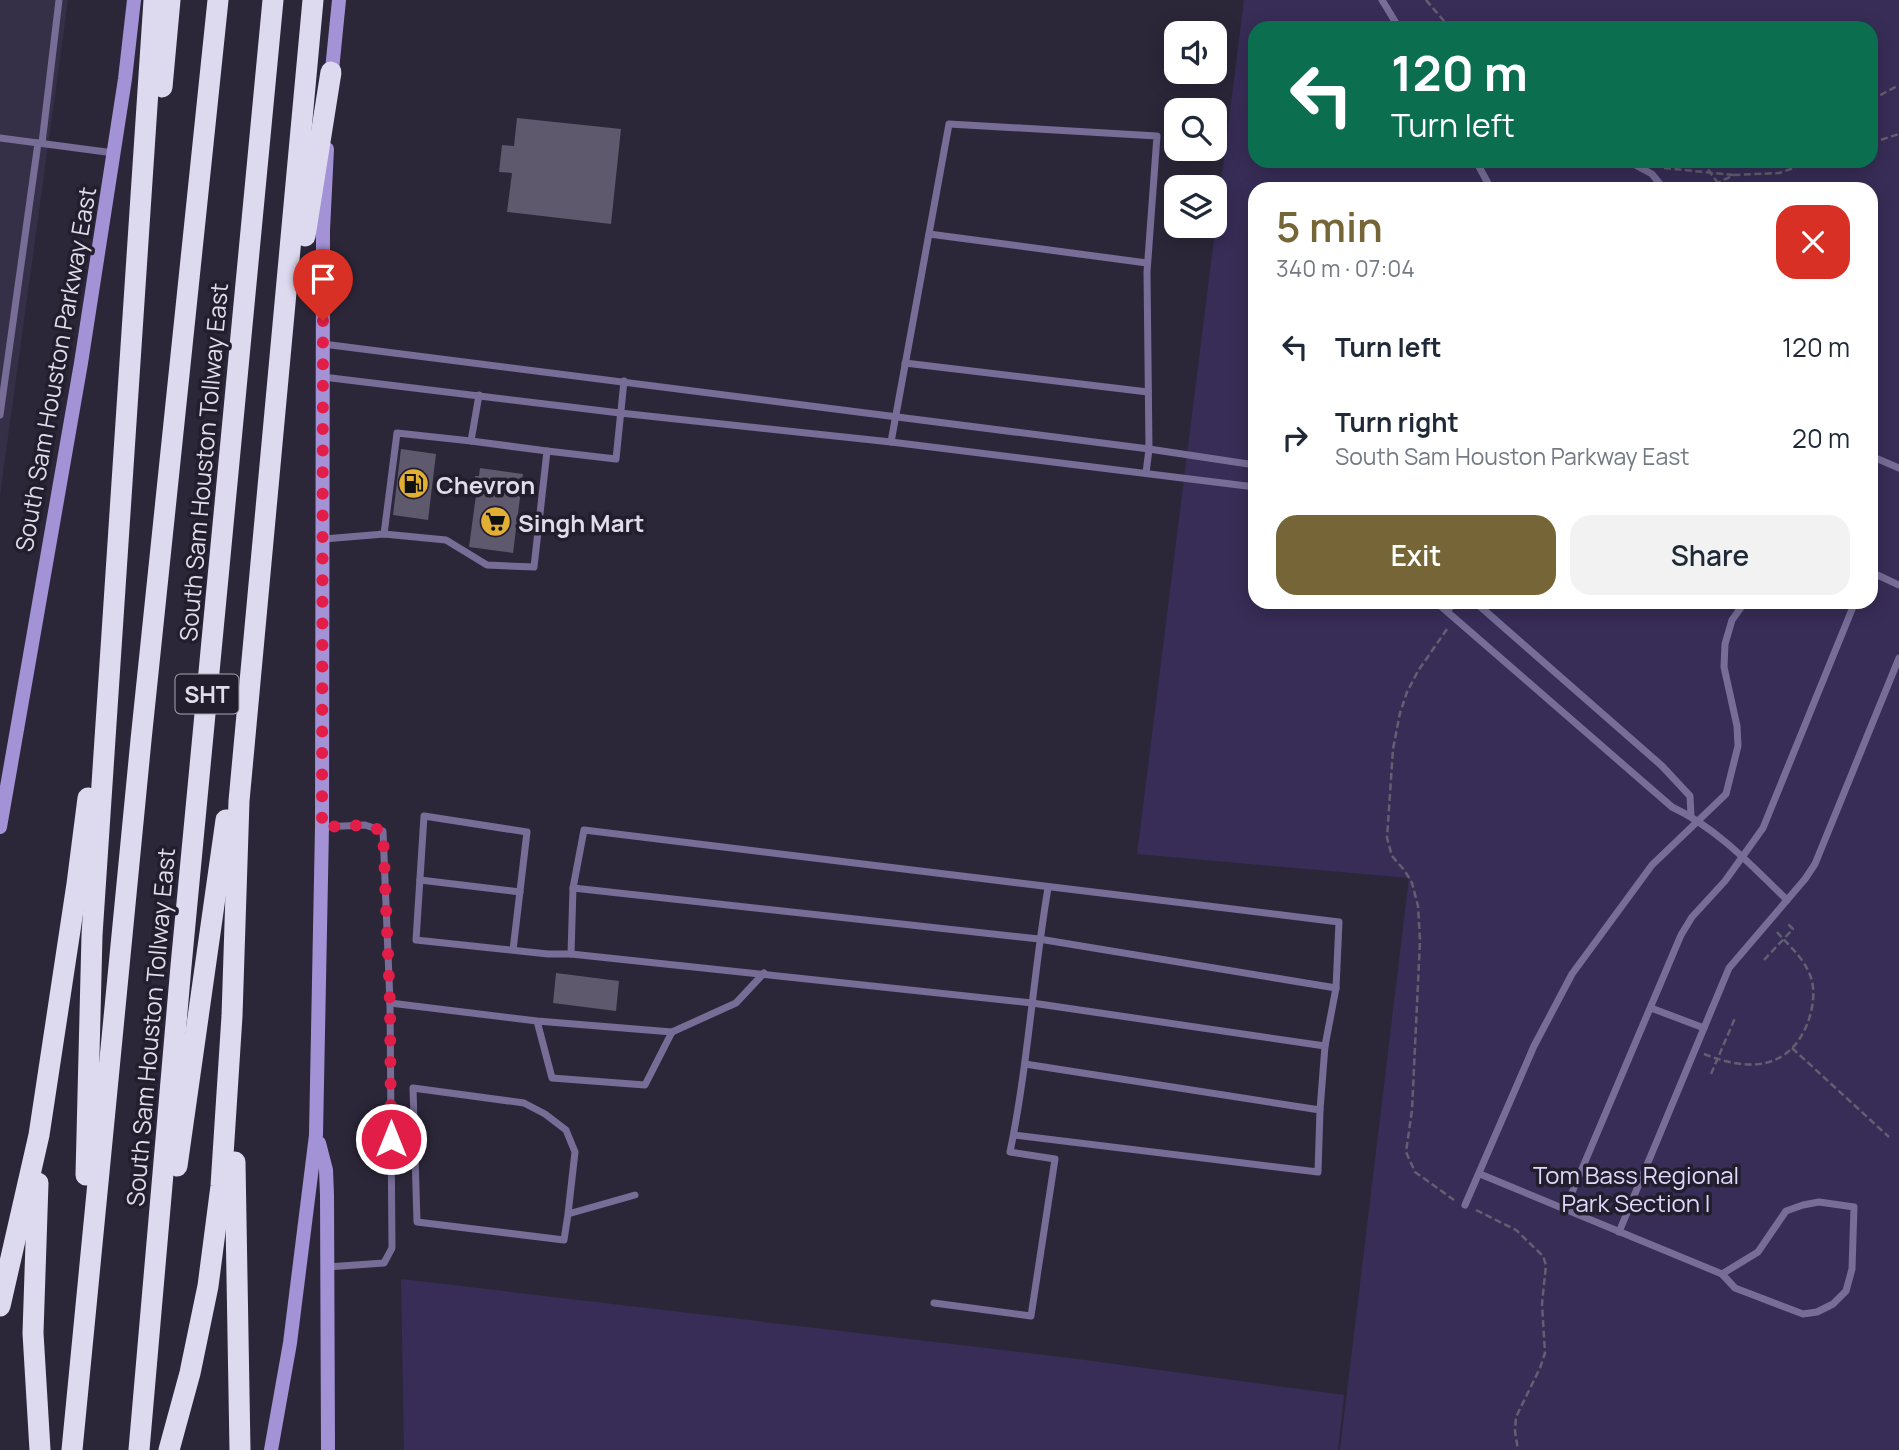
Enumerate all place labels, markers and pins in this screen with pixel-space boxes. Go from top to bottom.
pin [293,249,353,321]
fuel station icon: Chevron [396,467,430,501]
place label: Chevron [436,468,535,501]
supermarket icon: Singh Mart [478,505,512,539]
place label: Singh Mart [518,506,644,539]

